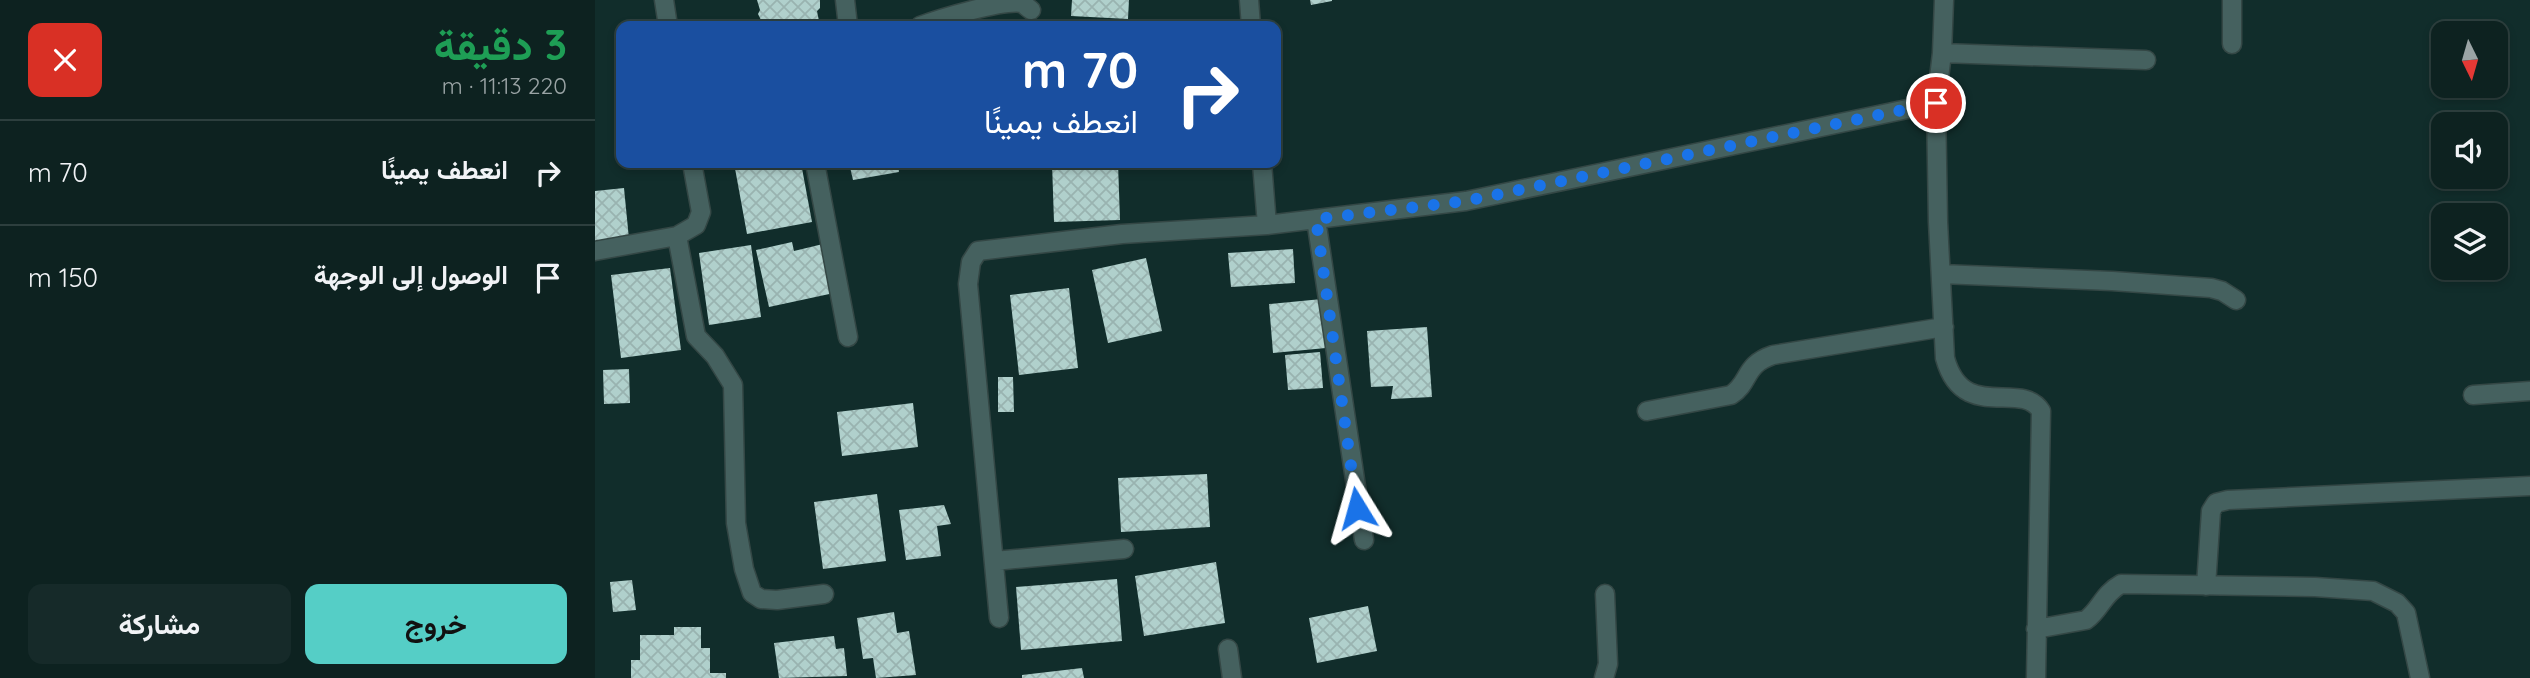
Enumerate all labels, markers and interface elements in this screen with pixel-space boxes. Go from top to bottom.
text: 3 دقيقة [434,18,567,71]
north arrow [2431,21,2508,98]
map controls [2431,21,2508,280]
button: close [28,23,102,97]
text: 70 m [1022,39,1138,100]
icon: right [1162,49,1253,140]
text: 220 m · 11:13 [442,71,567,100]
pin [1906,73,1966,133]
icon: arrive [1917,84,1955,122]
text: انعطف يمينًا [984,101,1138,141]
button: sound [2431,112,2508,189]
text: انعطف يمينًا [381,153,508,186]
icon: right [529,154,567,192]
text: 70 m [28,156,88,189]
button: layers [2431,203,2508,280]
text: الوصول إلى الوجهة [314,258,508,291]
icon: arrive [529,259,567,297]
text: 150 m [28,261,98,294]
position arrow [1320,471,1394,545]
button: مشاركة [28,584,291,664]
button: خروج [305,584,567,664]

